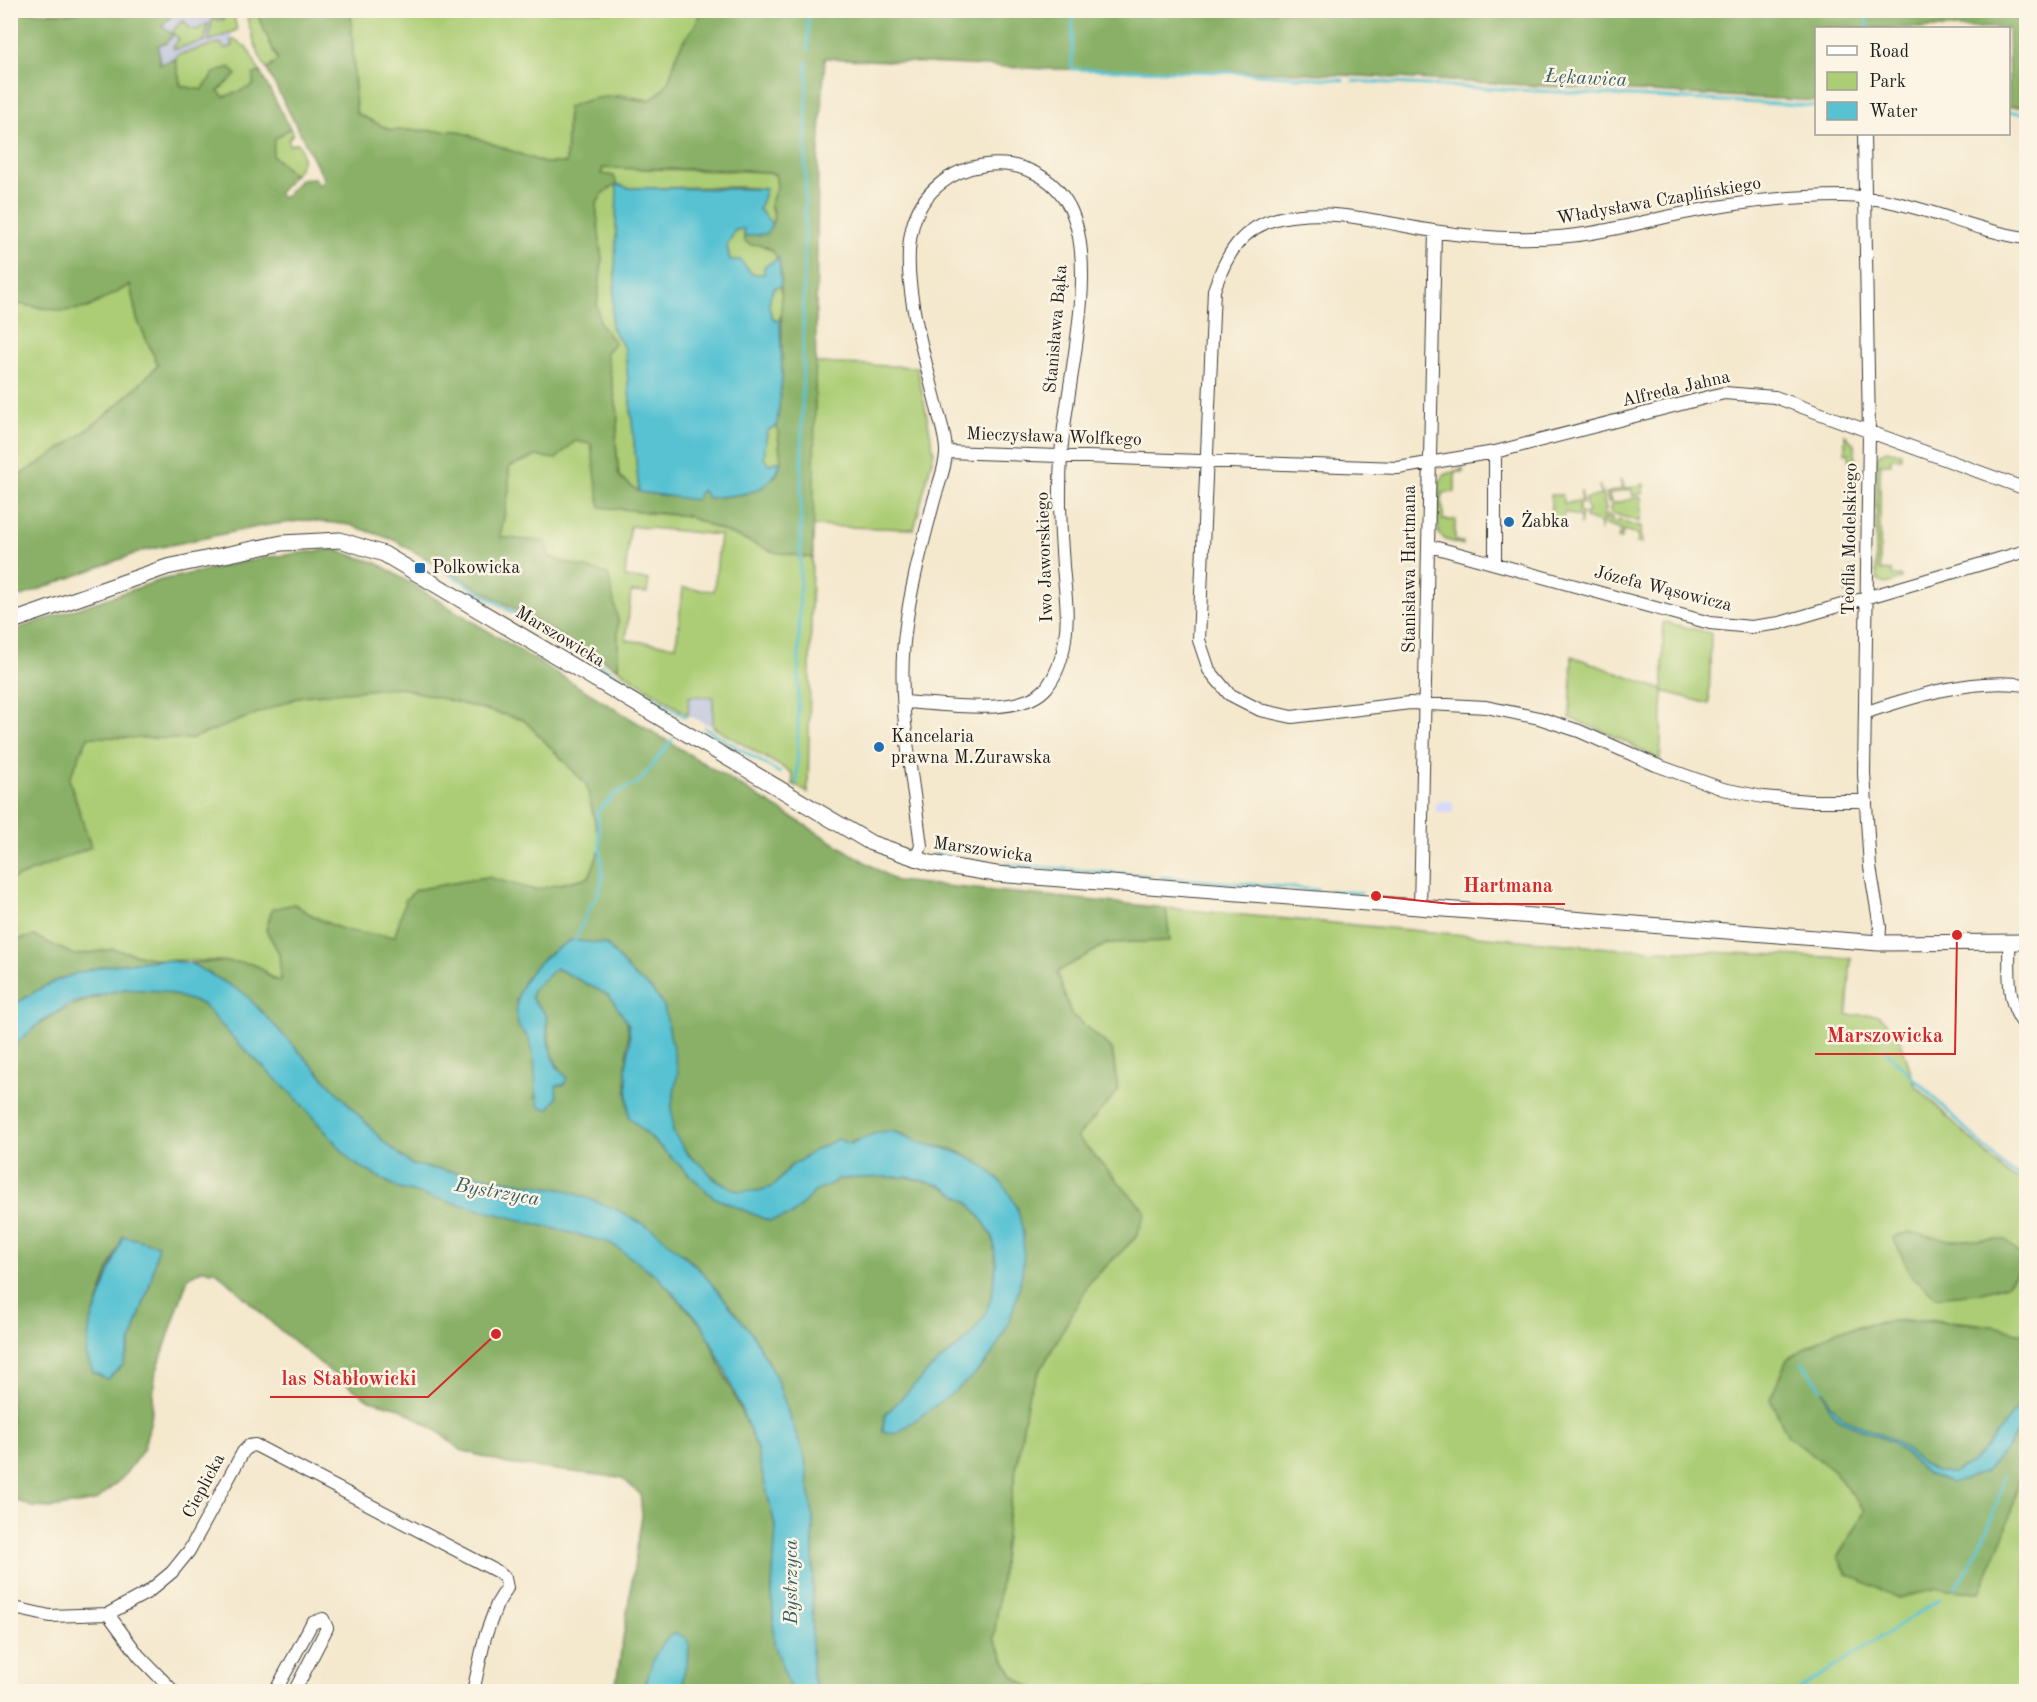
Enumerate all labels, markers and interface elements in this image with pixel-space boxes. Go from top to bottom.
legend [1815,27,2010,135]
text: Road [1869,43,1909,61]
water label: Łękawica [1543,67,1628,91]
text: Park [1869,73,1906,91]
text: Water [1869,103,1918,121]
street label: Władysława Czaplińskiego [1555,174,1763,228]
street label: Stanisława Bąka [1041,264,1071,394]
street label: Alfreda Jahna [1620,368,1732,410]
street label: Mieczysława Wolfkego [966,425,1142,449]
street label: Teofila Modelskiego [1840,462,1860,615]
street label: Stanisława Hartmana [1401,485,1419,653]
street label: Iwo Jaworskiego [1034,491,1056,623]
place label: Żabka [1521,510,1569,531]
marker: Żabka [1502,515,1516,529]
place label: Polkowicka [432,559,520,577]
marker: Polkowicka [413,561,427,575]
street label: Józefa Wąsowicza [1592,563,1734,615]
street label: Marszowicka [512,603,608,671]
place label: Kancelaria prawna M.Zurawska [891,728,1051,767]
marker: Kancelaria prawna M.Zurawska [872,740,886,754]
street label: Marszowicka [932,834,1034,866]
callout: Hartmana [1451,866,1565,904]
text: Hartmana [1463,877,1553,897]
callout: Marszowicka [1815,1016,1955,1054]
text: Marszowicka [1827,1027,1943,1047]
water label: Bystrzyca [452,1176,541,1210]
callout: las Stabłowicki [270,1359,428,1397]
text: las Stabłowicki [282,1370,416,1390]
street label: Cieplicka [180,1451,229,1521]
water label: Bystrzyca [782,1539,802,1626]

